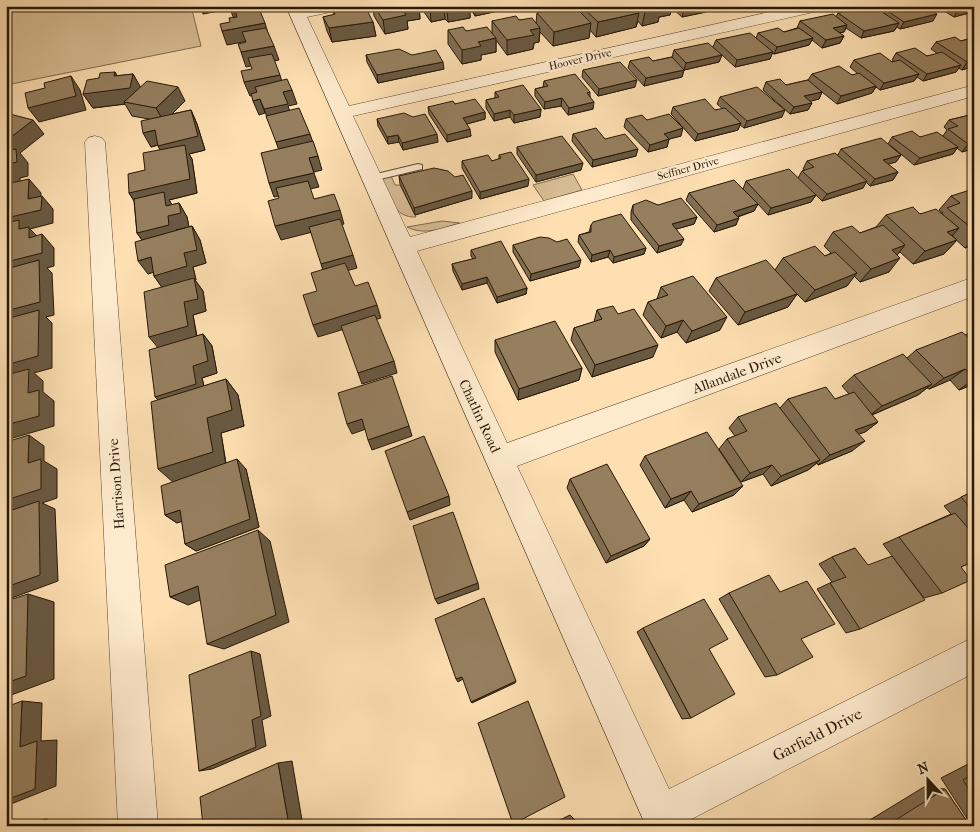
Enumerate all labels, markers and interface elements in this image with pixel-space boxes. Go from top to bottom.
street label: Hoover Drive [547,46,613,73]
street label: Seffner Drive [656,154,721,183]
street label: Allandale Drive [689,349,784,398]
street label: Chatlin Road [455,377,504,456]
street label: Harrison Drive [105,438,128,530]
street label: Garfield Drive [769,704,865,765]
north arrow [902,754,952,804]
text: N [915,758,932,778]

